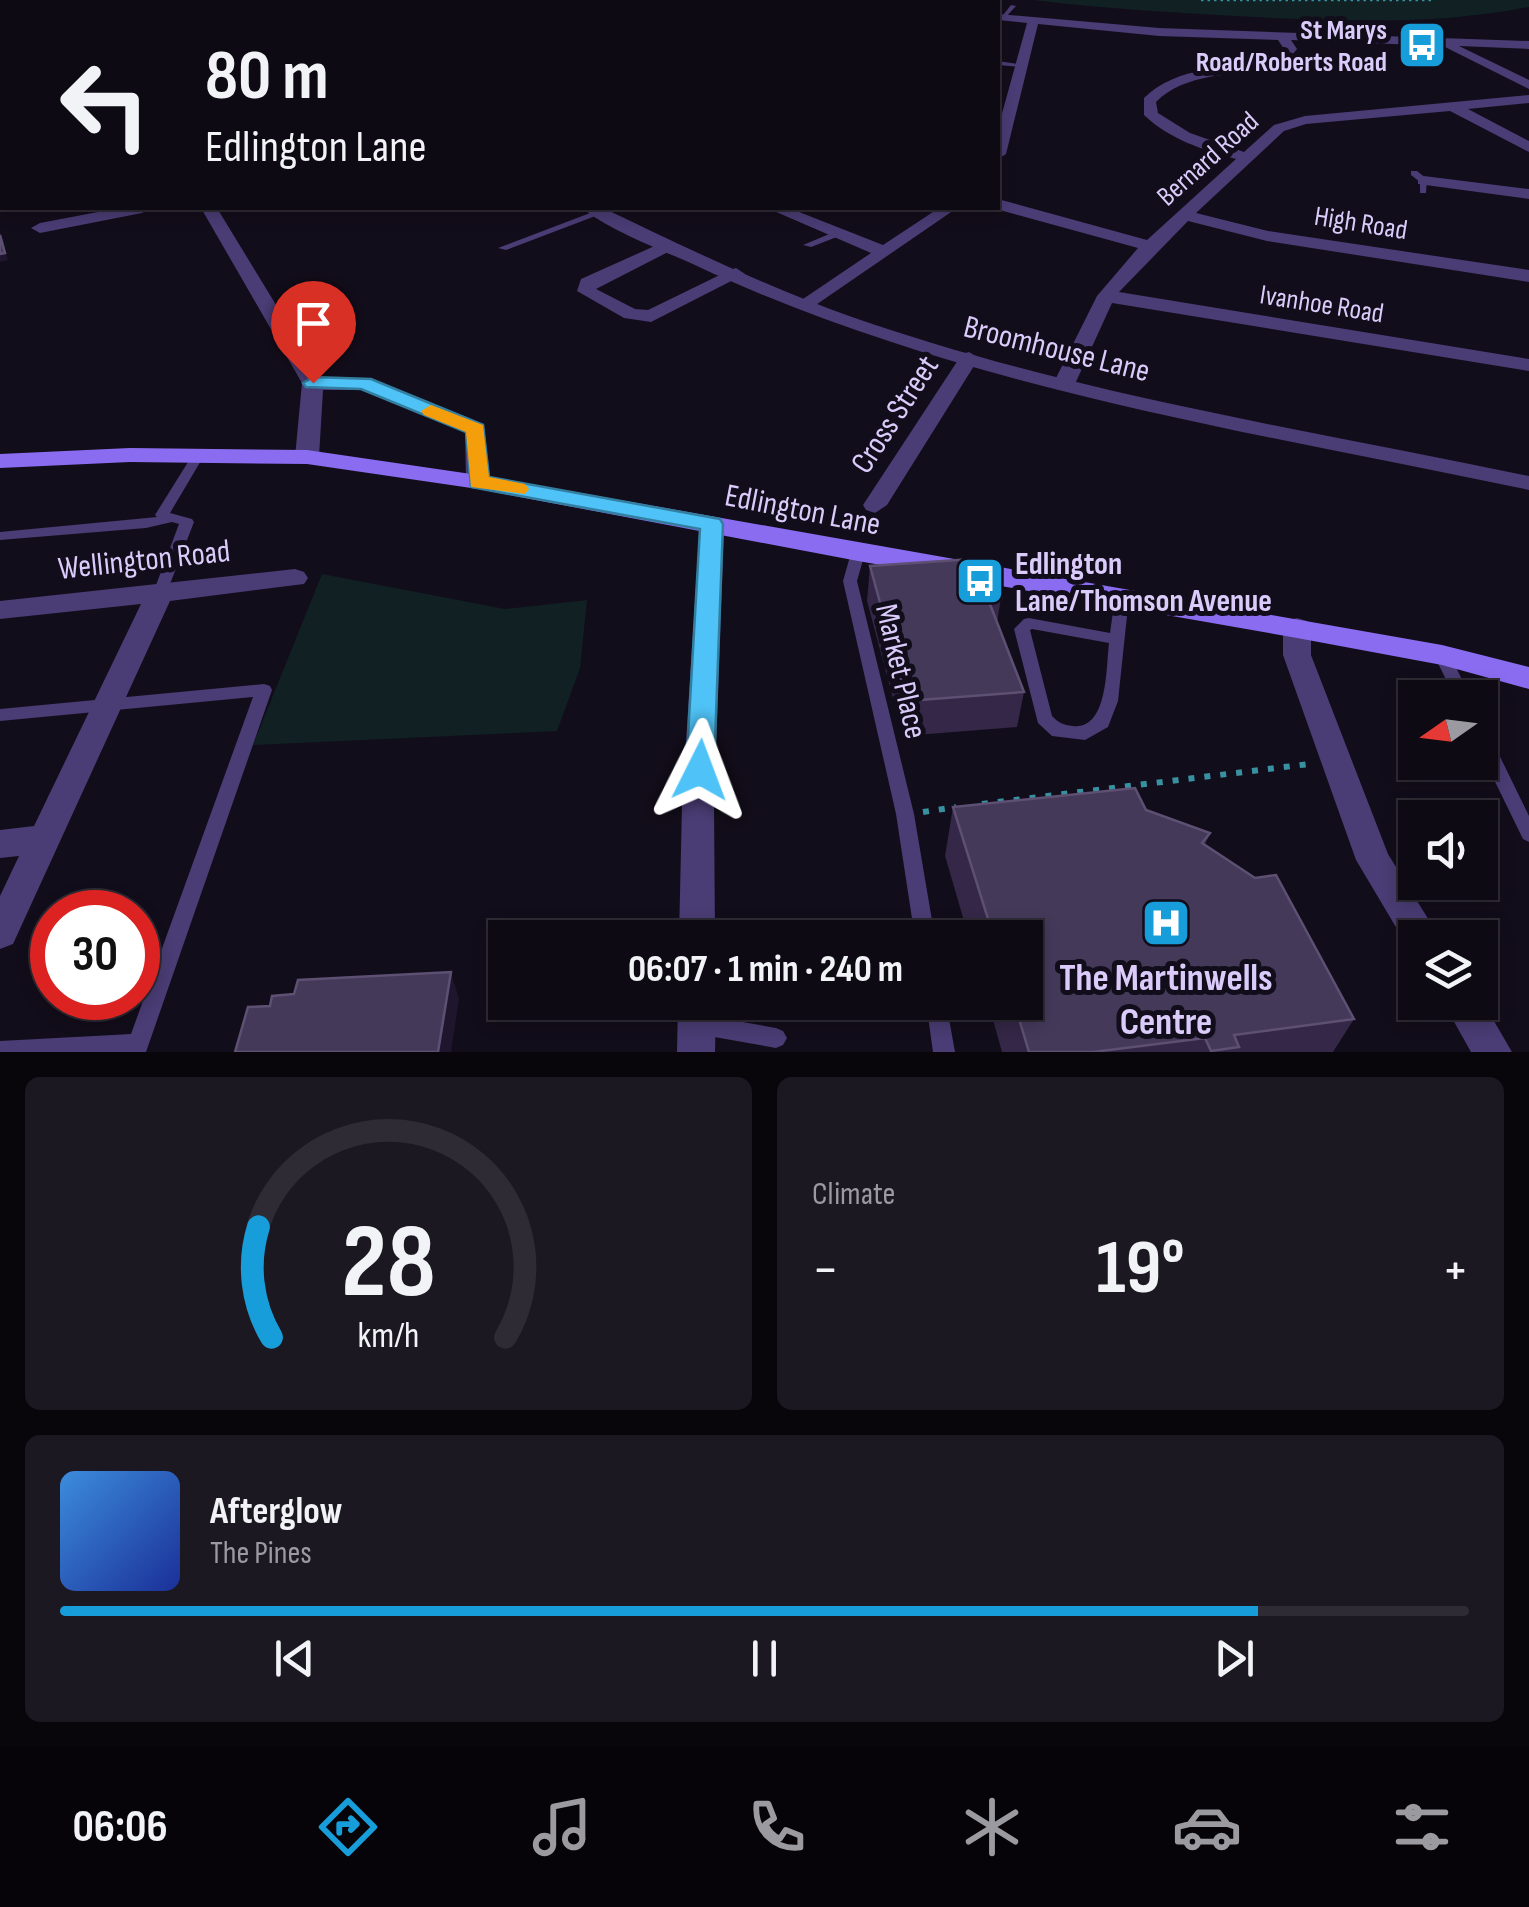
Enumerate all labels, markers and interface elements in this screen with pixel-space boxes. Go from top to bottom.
place label: St Marys Road/Roberts Road [1196,14,1387,79]
bus stop icon: St Marys Road/Roberts Road [1396,19,1448,71]
text: 80 m [205,35,329,119]
icon: left [40,40,170,170]
street label: Bernard Road [1151,105,1265,213]
text: Edlington Lane [205,120,427,175]
street label: High Road [1312,200,1410,247]
street label: Ivanhoe Road [1258,278,1386,331]
pin [271,281,356,384]
icon: arrive [286,296,341,351]
street label: Broomhouse Lane [959,307,1154,391]
street label: Cross Street [843,349,948,481]
street label: Edlington Lane [722,476,884,545]
street label: Wellington Road [56,532,232,589]
place label: Edlington Lane/Thomson Avenue [1015,545,1272,621]
bus stop icon: Edlington Lane/Thomson Avenue [954,555,1006,607]
street label: Market Place [866,600,935,743]
north arrow [1398,680,1498,780]
map controls [1398,680,1498,1020]
position arrow [648,718,752,822]
button: sound [1398,800,1498,900]
speed limit sign: 30 [30,890,160,1020]
hospital icon: The Martinwells Centre [1140,897,1192,949]
button: layers [1398,920,1498,1020]
text: 06:07 · 1 min · 240 m [628,947,903,992]
place label: The Martinwells Centre [1059,956,1273,1045]
text: Climate [812,1175,895,1214]
text: 28 [341,1201,436,1326]
text: 19° [1096,1224,1185,1315]
text: − [812,1237,839,1304]
text: + [1442,1237,1469,1304]
text: km/h [358,1315,419,1358]
text: Afterglow [210,1489,343,1534]
text: The Pines [210,1534,312,1573]
icon: previous [267,1631,322,1686]
icon: pause [737,1631,792,1686]
icon: next [1207,1631,1262,1686]
icon: directions [313,1792,383,1862]
icon: music [527,1792,597,1862]
icon: phone [742,1792,812,1862]
icon: climate [957,1792,1027,1862]
icon: car [1172,1792,1242,1862]
icon: filters [1387,1792,1457,1862]
text: 06:06 [72,1800,168,1855]

